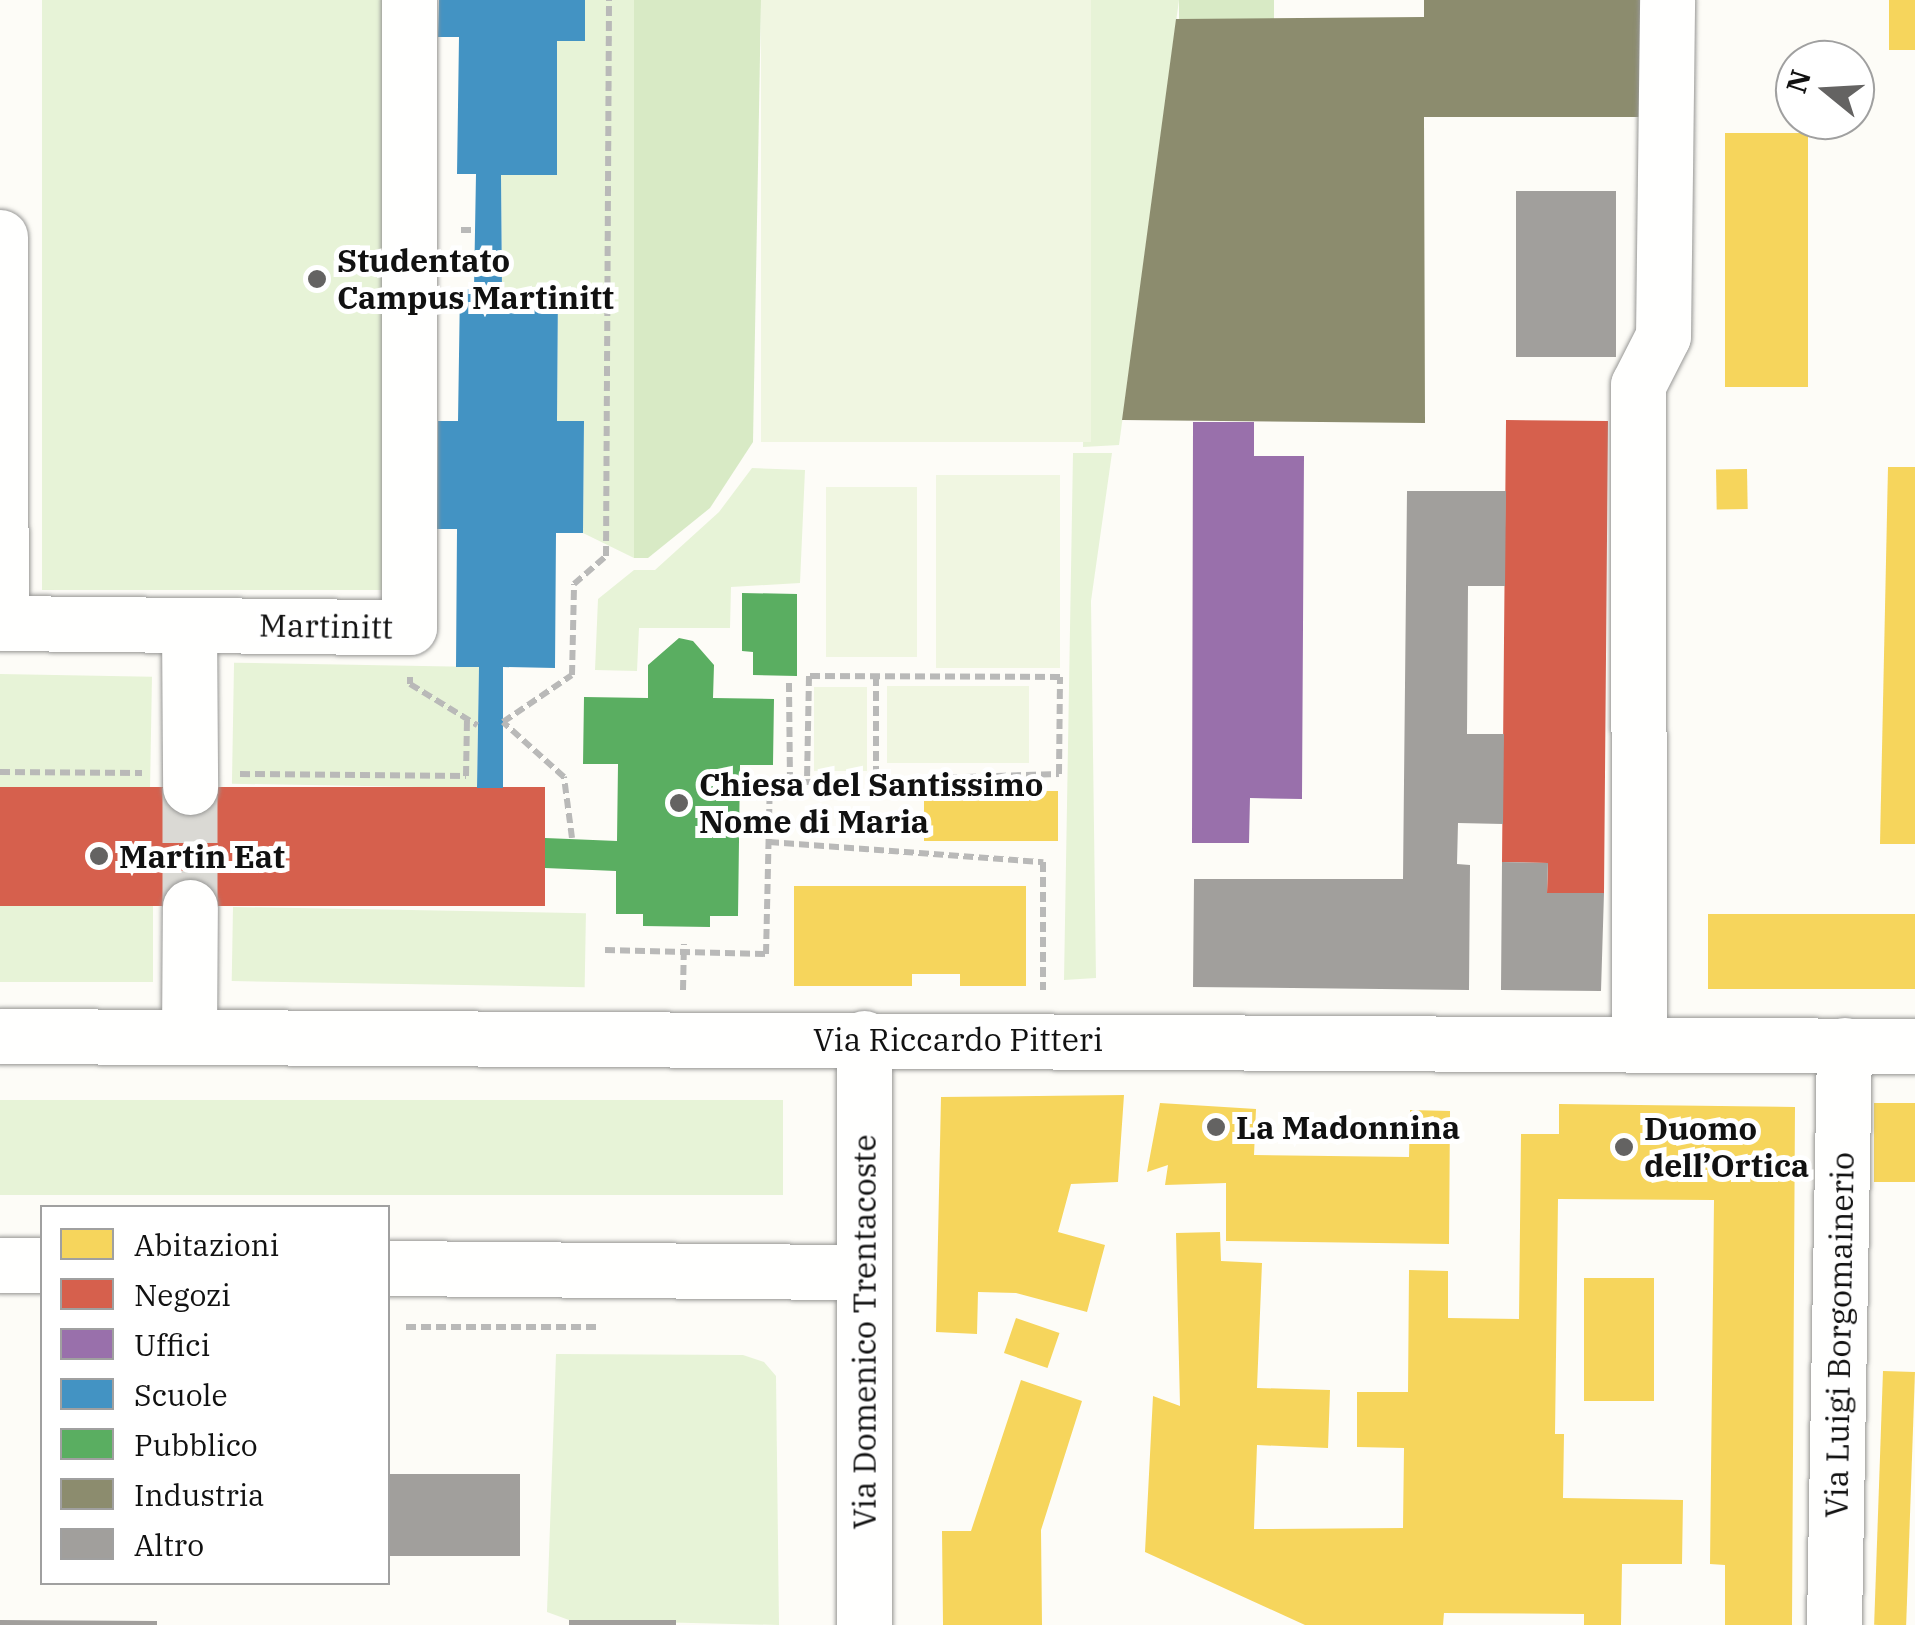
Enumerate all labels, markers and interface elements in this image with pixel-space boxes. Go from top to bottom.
north arrow [1775,40,1875,140]
text: N [1777,65,1819,97]
place label: Studentato Campus Martinitt [337,242,614,317]
marker: Studentato Campus Martinitt [306,268,328,290]
street label: Martinitt [259,606,393,646]
place label: Chiesa del Santissimo Nome di Maria [699,766,1043,841]
marker: Chiesa del Santissimo Nome di Maria [668,792,690,814]
place label: Martin Eat [119,837,285,875]
marker: Martin Eat [88,845,110,867]
street label: Via Riccardo Pitteri [813,1020,1103,1058]
place label: La Madonnina [1236,1108,1460,1146]
place label: Duomo dell’Ortica [1644,1110,1809,1185]
marker: La Madonnina [1205,1116,1227,1138]
street label: Via Domenico Trentacoste [845,1134,883,1530]
marker: Duomo dell’Ortica [1613,1136,1635,1158]
street label: Via Luigi Borgomainerio [1817,1152,1861,1518]
legend [40,1205,390,1585]
text: Abitazioni [134,1225,279,1264]
text: Negozi [134,1275,231,1314]
text: Uffici [134,1325,210,1364]
text: Scuole [134,1375,228,1414]
text: Pubblico [134,1425,258,1464]
text: Industria [134,1475,265,1514]
text: Altro [134,1525,204,1564]

